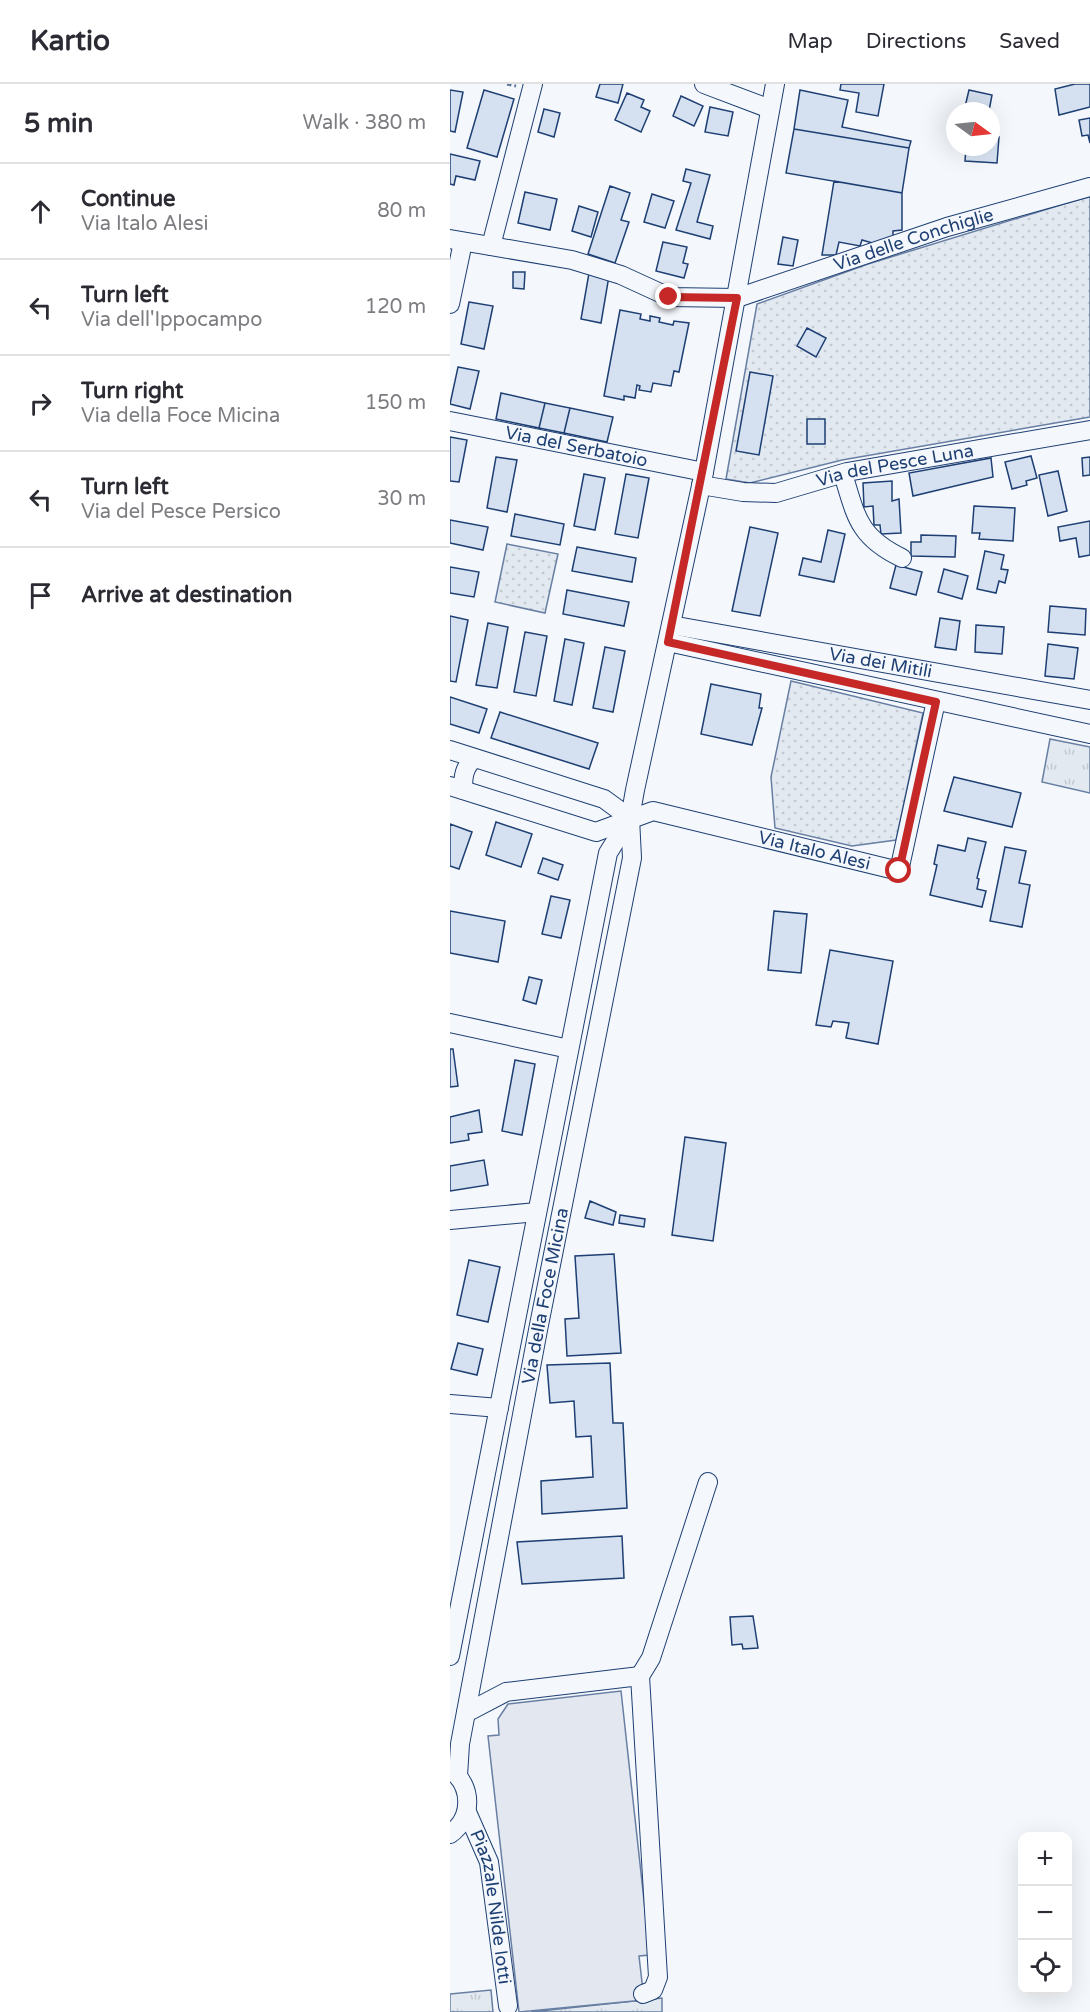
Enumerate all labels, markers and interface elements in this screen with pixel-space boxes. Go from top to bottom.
text: Kartio [30,24,110,58]
text: Map [787,29,833,54]
text: Directions [866,29,966,54]
text: Saved [999,29,1060,54]
north arrow [946,102,1000,156]
text: 5 min [24,108,93,139]
text: Walk · 380 m [303,111,426,135]
text: Continue [81,186,176,212]
icon: ahead [24,195,57,228]
text: 80 m [377,199,426,223]
street label: Via delle Conchiglie [831,204,996,276]
text: Via Italo Alesi [81,212,208,236]
text: Turn left [81,282,169,308]
route end [655,283,681,309]
icon: left [24,291,57,324]
text: 120 m [365,295,426,319]
text: Via dell'Ippocampo [81,308,262,332]
text: Turn right [81,378,183,404]
icon: right [24,387,57,420]
text: 150 m [365,391,426,415]
text: Via della Foce Micina [81,404,280,428]
street label: Via del Serbatoio [503,421,650,471]
street label: Via del Pesce Luna [814,439,975,492]
text: Turn left [81,474,169,500]
icon: left [24,483,57,516]
text: 30 m [377,487,426,511]
text: Via del Pesce Persico [81,500,281,524]
icon: arrive [24,579,57,612]
text: Arrive at destination [81,582,292,608]
street label: Via dei Mitili [827,643,934,683]
street label: Via Italo Alesi [756,826,873,875]
route start [885,857,911,883]
street label: Via della Foce Micina [517,1206,573,1386]
street label: Piazzale Nilde Iotti [465,1826,516,1986]
map controls [1018,1832,1072,1994]
button: + [1018,1832,1072,1886]
button: − [1018,1886,1072,1940]
button: locate [1018,1940,1072,1994]

